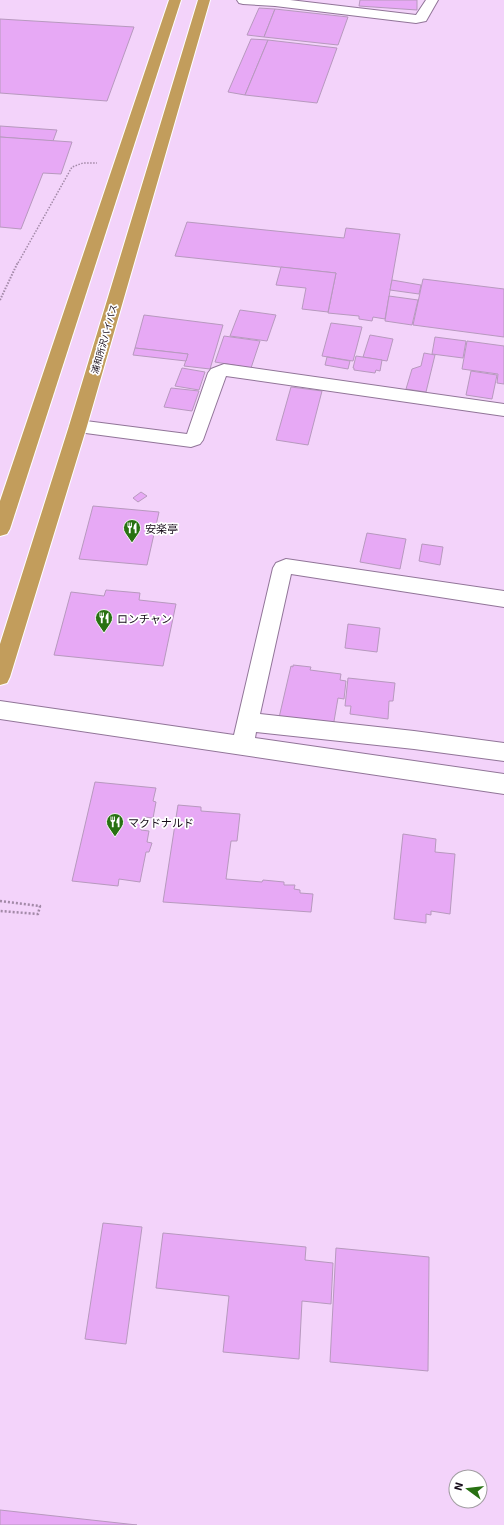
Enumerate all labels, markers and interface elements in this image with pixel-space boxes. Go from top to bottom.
street label: 浦和所沢バイパス [89,303,119,375]
restaurant icon: 安楽亭 [122,518,142,543]
place label: 安楽亭 [145,522,178,535]
restaurant icon: ロンチャン [94,608,114,633]
place label: ロンチャン [117,612,172,625]
restaurant icon: マクドナルド [105,812,125,837]
place label: マクドナルド [128,816,194,829]
north arrow [448,1469,488,1509]
text: N [451,1481,465,1492]

